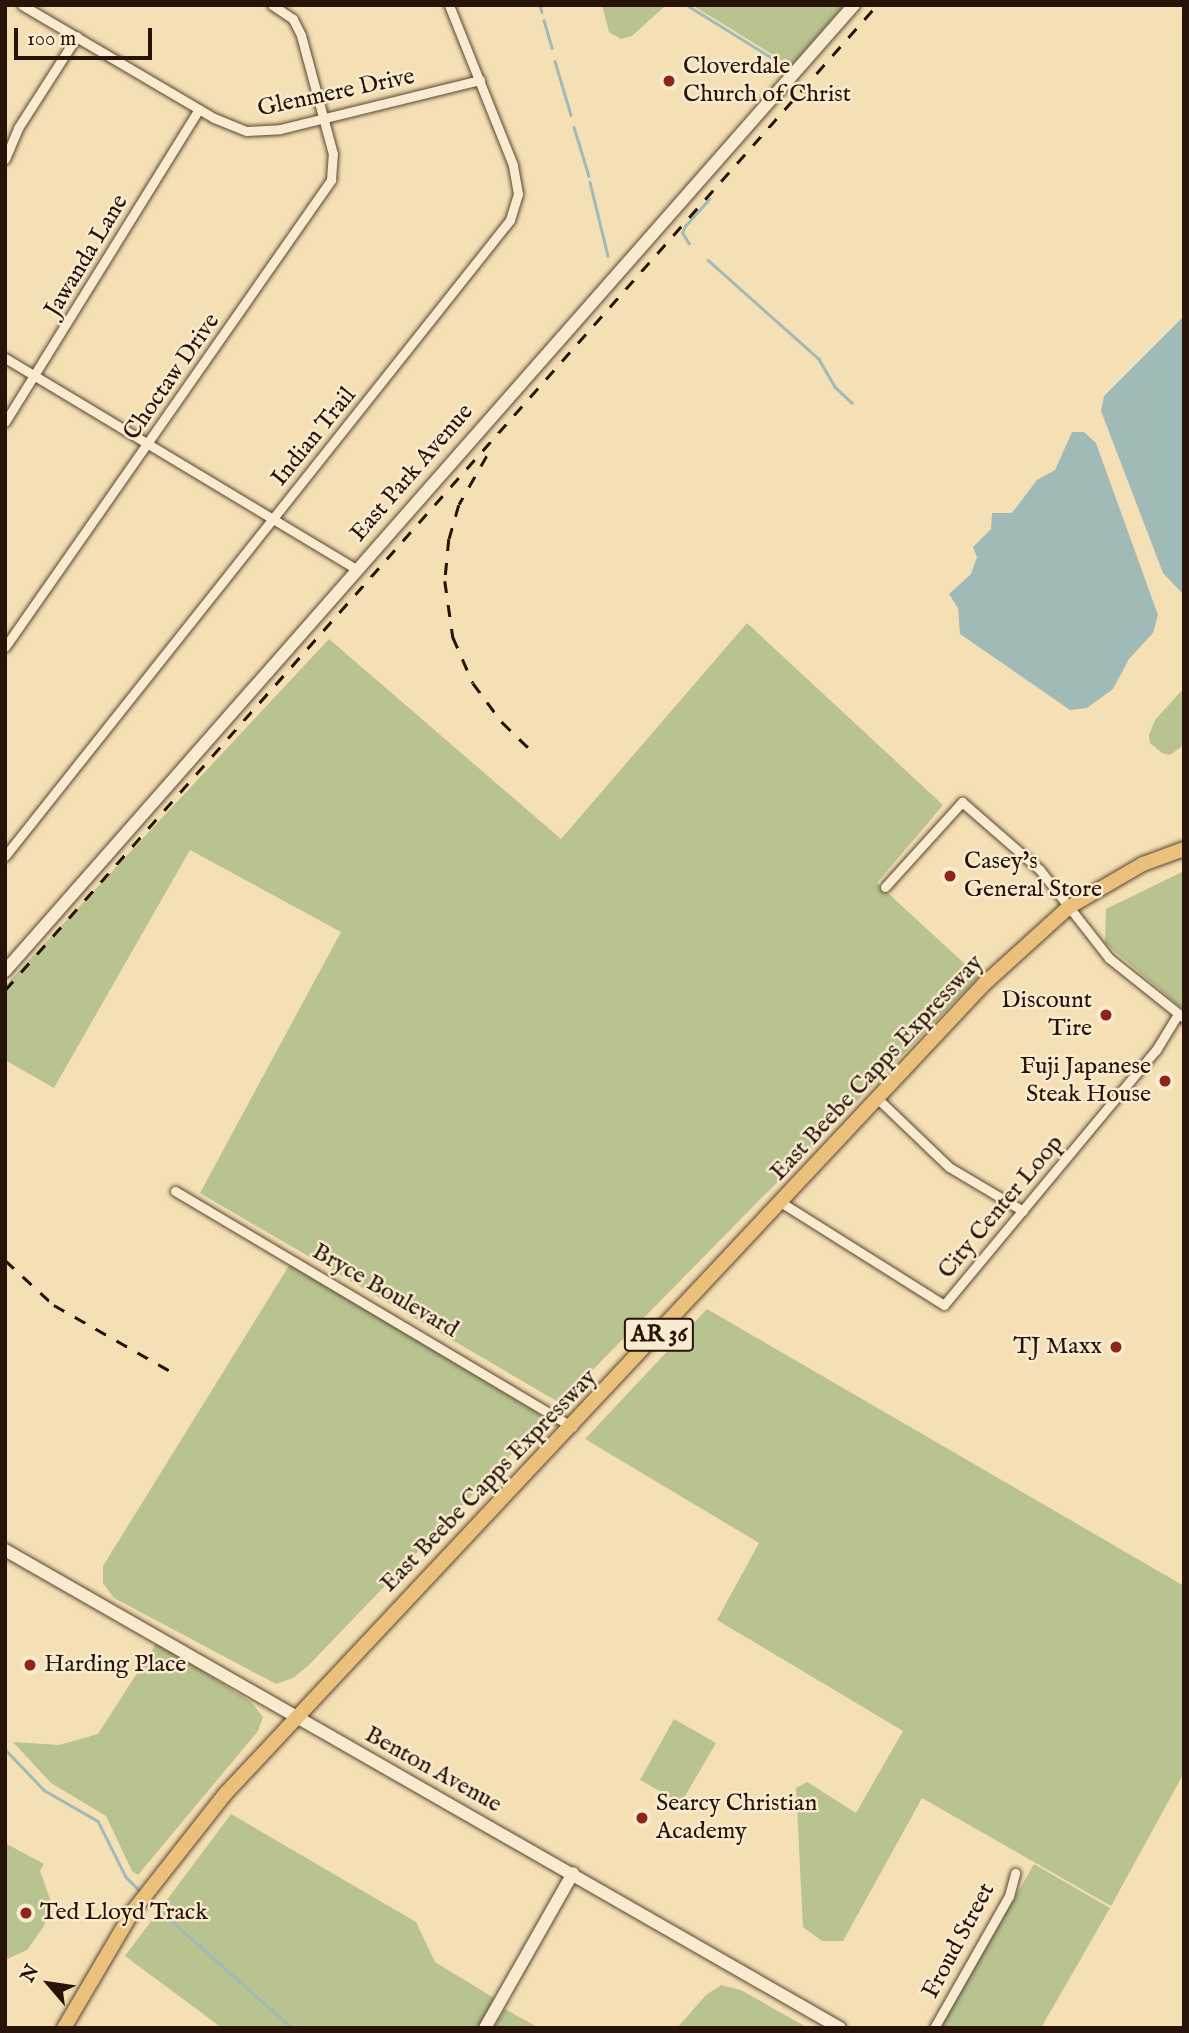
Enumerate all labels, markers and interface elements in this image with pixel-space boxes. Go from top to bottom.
scale bar [18,14,156,58]
text: 100 m [27,26,76,53]
place label: Cloverdale Church of Christ [683,53,851,109]
street label: Glenmere Drive [255,62,417,124]
marker: Cloverdale Church of Christ [661,73,677,89]
street label: Jawanda Lane [39,190,135,322]
street label: Choctaw Drive [118,308,226,446]
street label: Indian Trail [266,382,362,492]
street label: East Park Avenue [344,398,480,548]
place label: Casey's General Store [964,848,1102,904]
marker: Casey's General Store [942,868,958,884]
street label: East Beebe Capps Expressway [765,949,989,1187]
place label: Discount Tire [1001,987,1092,1043]
marker: Discount Tire [1098,1007,1114,1023]
place label: Fuji Japanese Steak House [1020,1053,1151,1109]
marker: Fuji Japanese Steak House [1157,1073,1173,1089]
street label: City Center Loop [932,1129,1070,1285]
street label: Bryce Boulevard [307,1238,463,1344]
road number: AR 36 [622,1316,696,1354]
place label: TJ Maxx [1013,1333,1102,1361]
marker: TJ Maxx [1108,1339,1124,1355]
street label: East Beebe Capps Expressway [375,1364,603,1598]
place label: Harding Place [44,1651,186,1679]
marker: Harding Place [22,1657,38,1673]
street label: Benton Avenue [360,1721,506,1819]
place label: Searcy Christian Academy [656,1790,817,1846]
marker: Searcy Christian Academy [634,1810,650,1826]
street label: Froud Street [917,1878,1001,2004]
place label: Ted Lloyd Track [40,1899,208,1927]
marker: Ted Lloyd Track [18,1905,34,1921]
north arrow [14,1949,84,2019]
text: N [16,1961,45,1987]

